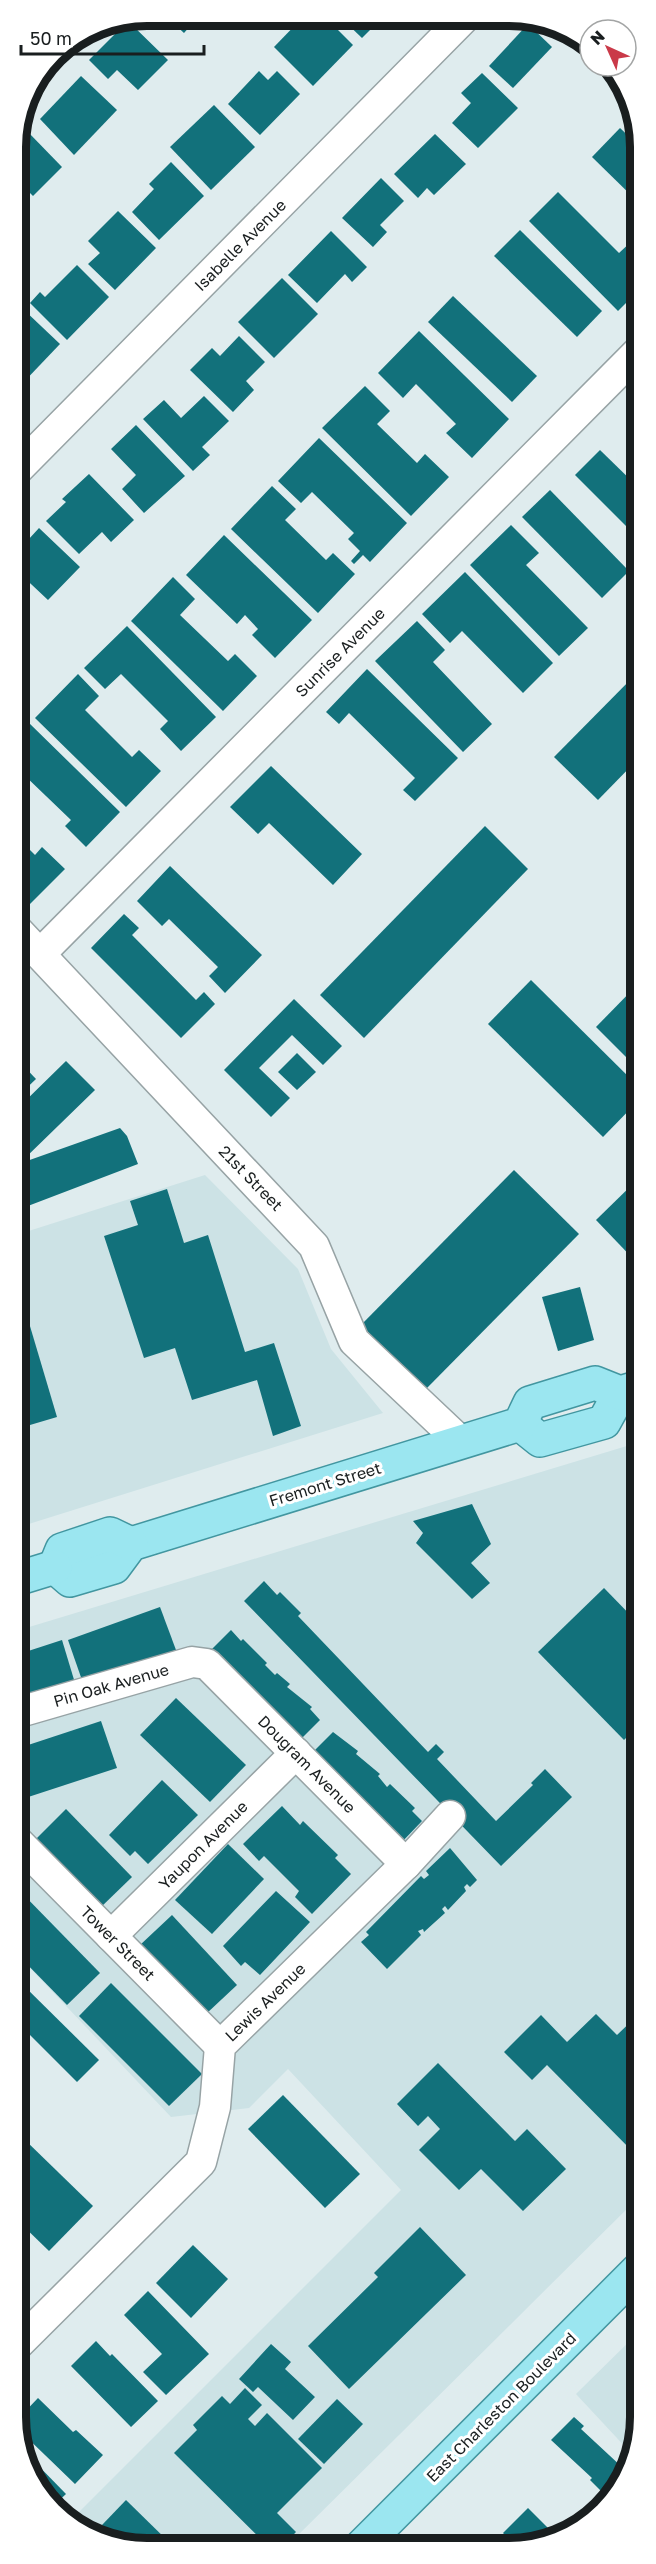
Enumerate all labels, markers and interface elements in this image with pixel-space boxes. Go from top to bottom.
scale bar [21,18,204,56]
north arrow [578,18,638,78]
text: N [586,26,609,49]
text: 50 m [30,27,72,49]
street label: Isabelle Avenue [190,195,290,295]
street label: Sunrise Avenue [291,603,389,701]
street label: 21st Street [215,1141,287,1215]
street label: Fremont Street [267,1457,383,1511]
street label: Pin Oak Avenue [51,1659,171,1711]
street label: Dougram Avenue [254,1711,360,1817]
street label: Yaupon Avenue [154,1796,252,1894]
street label: Tower Street [76,1901,160,1985]
street label: Lewis Avenue [221,1959,309,2045]
street label: East Charleston Boulevard [422,2328,580,2486]

